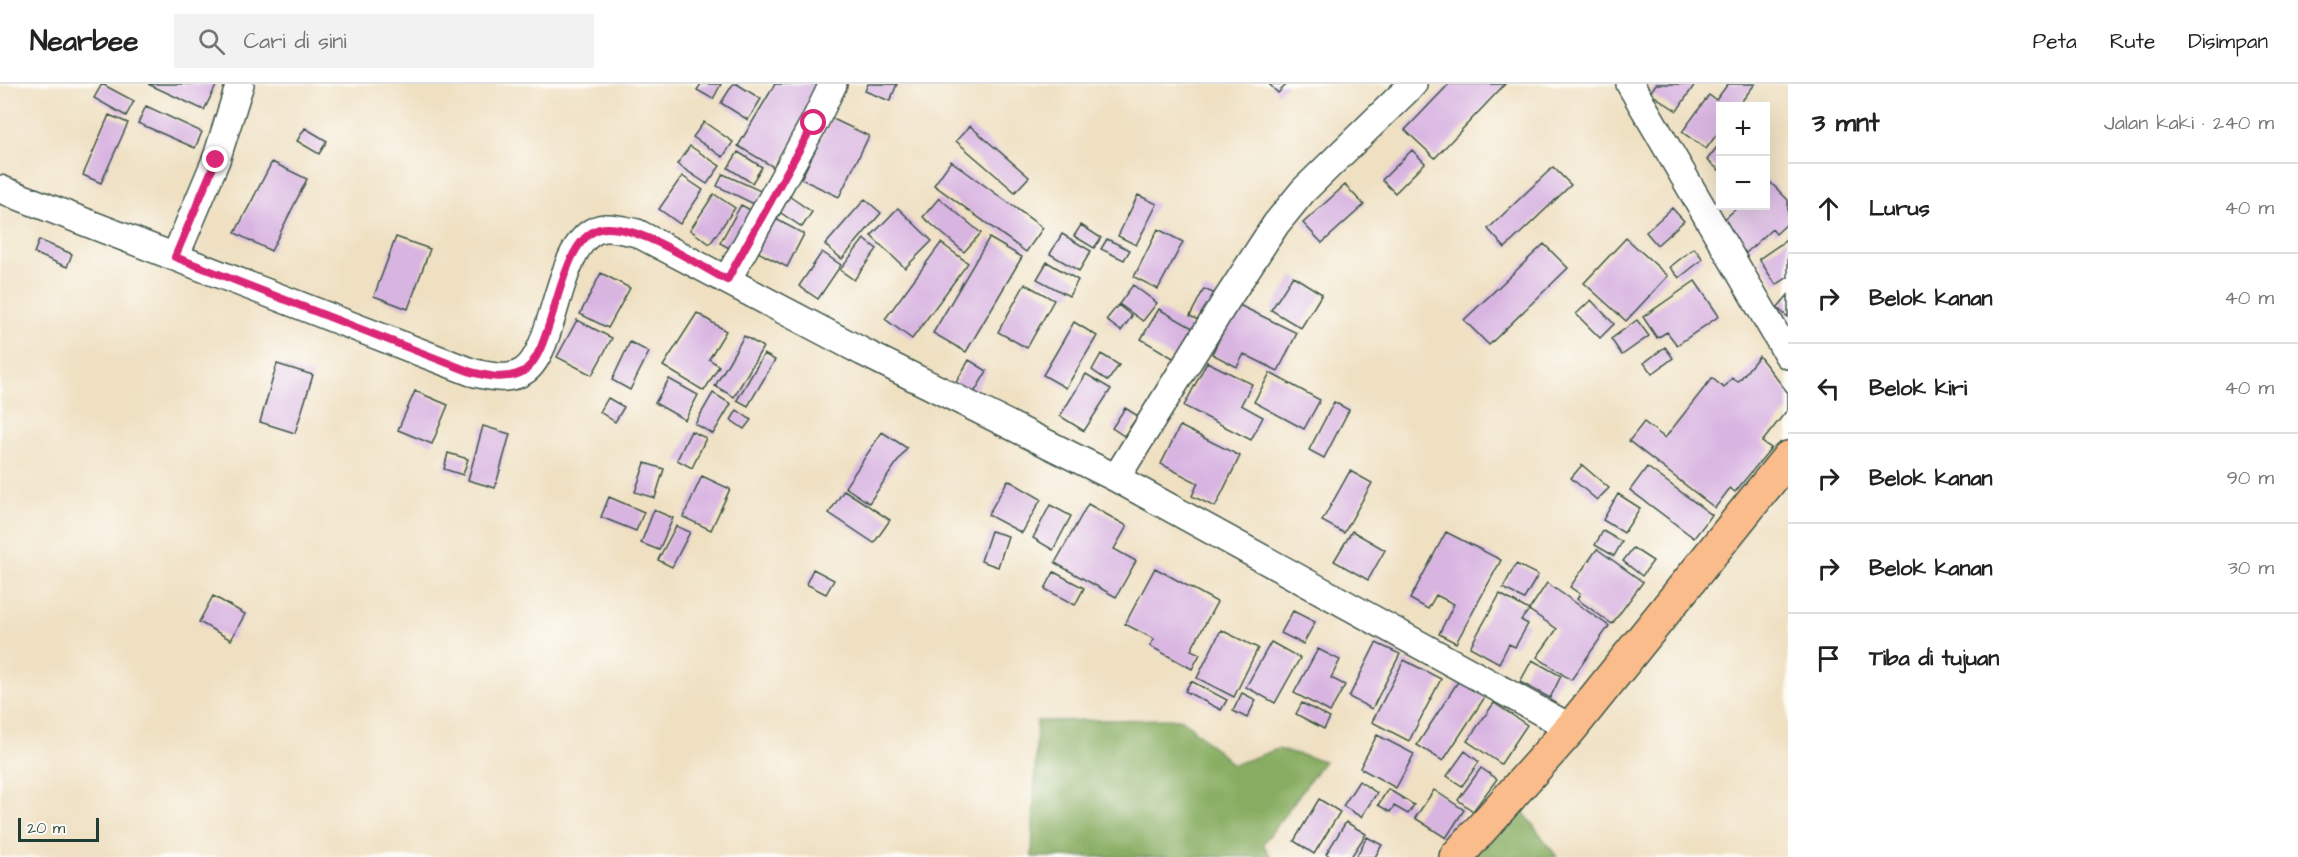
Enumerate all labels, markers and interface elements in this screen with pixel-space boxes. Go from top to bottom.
search box [174,14,594,68]
text: Nearbee [30,22,138,61]
icon: search [195,25,228,58]
text: Cari di sini [243,26,347,57]
text: Peta [2033,27,2077,56]
text: Rute [2110,27,2155,56]
text: Disimpan [2188,27,2268,56]
map controls [1716,102,1770,210]
button: + [1716,102,1770,156]
text: 3 mnt [1812,105,1879,141]
route start [800,109,826,135]
text: Jalan kaki · 240 m [2104,109,2274,137]
route end [202,146,228,172]
button: − [1716,156,1770,210]
icon: ahead [1812,192,1845,225]
text: Lurus [1869,193,1930,224]
text: 40 m [2224,194,2274,222]
icon: right [1812,282,1845,315]
text: Belok kanan [1869,283,1993,314]
text: 40 m [2224,284,2274,312]
icon: left [1812,372,1845,405]
text: Belok kiri [1869,373,1967,404]
text: 40 m [2224,374,2274,402]
icon: right [1812,462,1845,495]
text: Belok kanan [1869,463,1993,494]
text: 90 m [2226,464,2274,492]
icon: right [1812,552,1845,585]
text: Belok kanan [1869,553,1993,584]
text: 30 m [2228,554,2274,582]
icon: arrive [1812,642,1845,675]
text: Tiba di tujuan [1869,643,1999,674]
scale bar [18,815,99,842]
text: 20 m [27,817,65,839]

